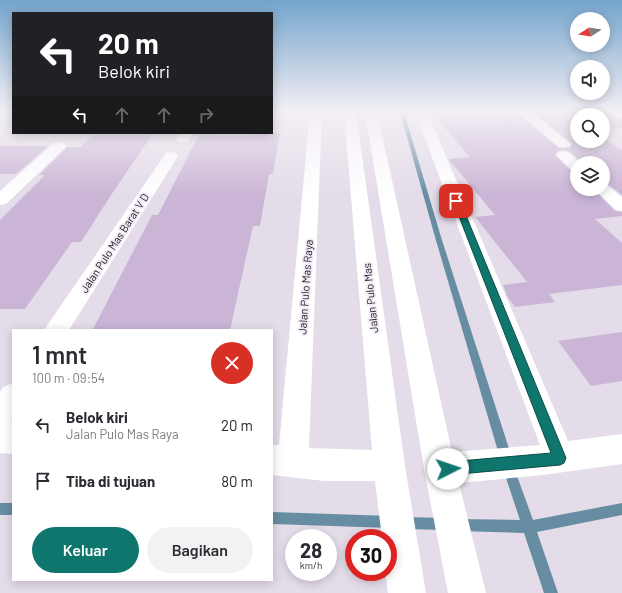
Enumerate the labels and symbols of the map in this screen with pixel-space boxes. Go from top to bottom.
north arrow [570,12,610,52]
pin [439,184,473,218]
street label: Jalan Pulo Mas Barat V D [77,191,151,295]
street label: Jalan Pulo Mas Raya [295,239,315,335]
street label: Jalan Pulo Mas [360,262,380,334]
position arrow [427,448,469,490]
speed limit sign: 30 [345,529,397,581]

